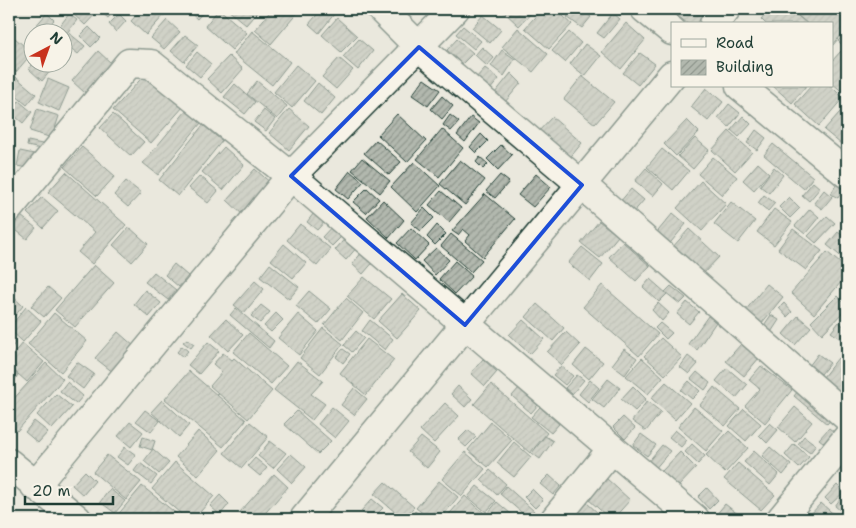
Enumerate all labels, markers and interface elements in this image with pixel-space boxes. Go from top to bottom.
north arrow [22,22,72,72]
legend [671,22,834,88]
text: N [46,28,67,49]
text: Road [716,33,754,53]
text: Building [716,57,773,77]
scale bar [25,473,112,505]
text: 20 m [32,481,71,501]

